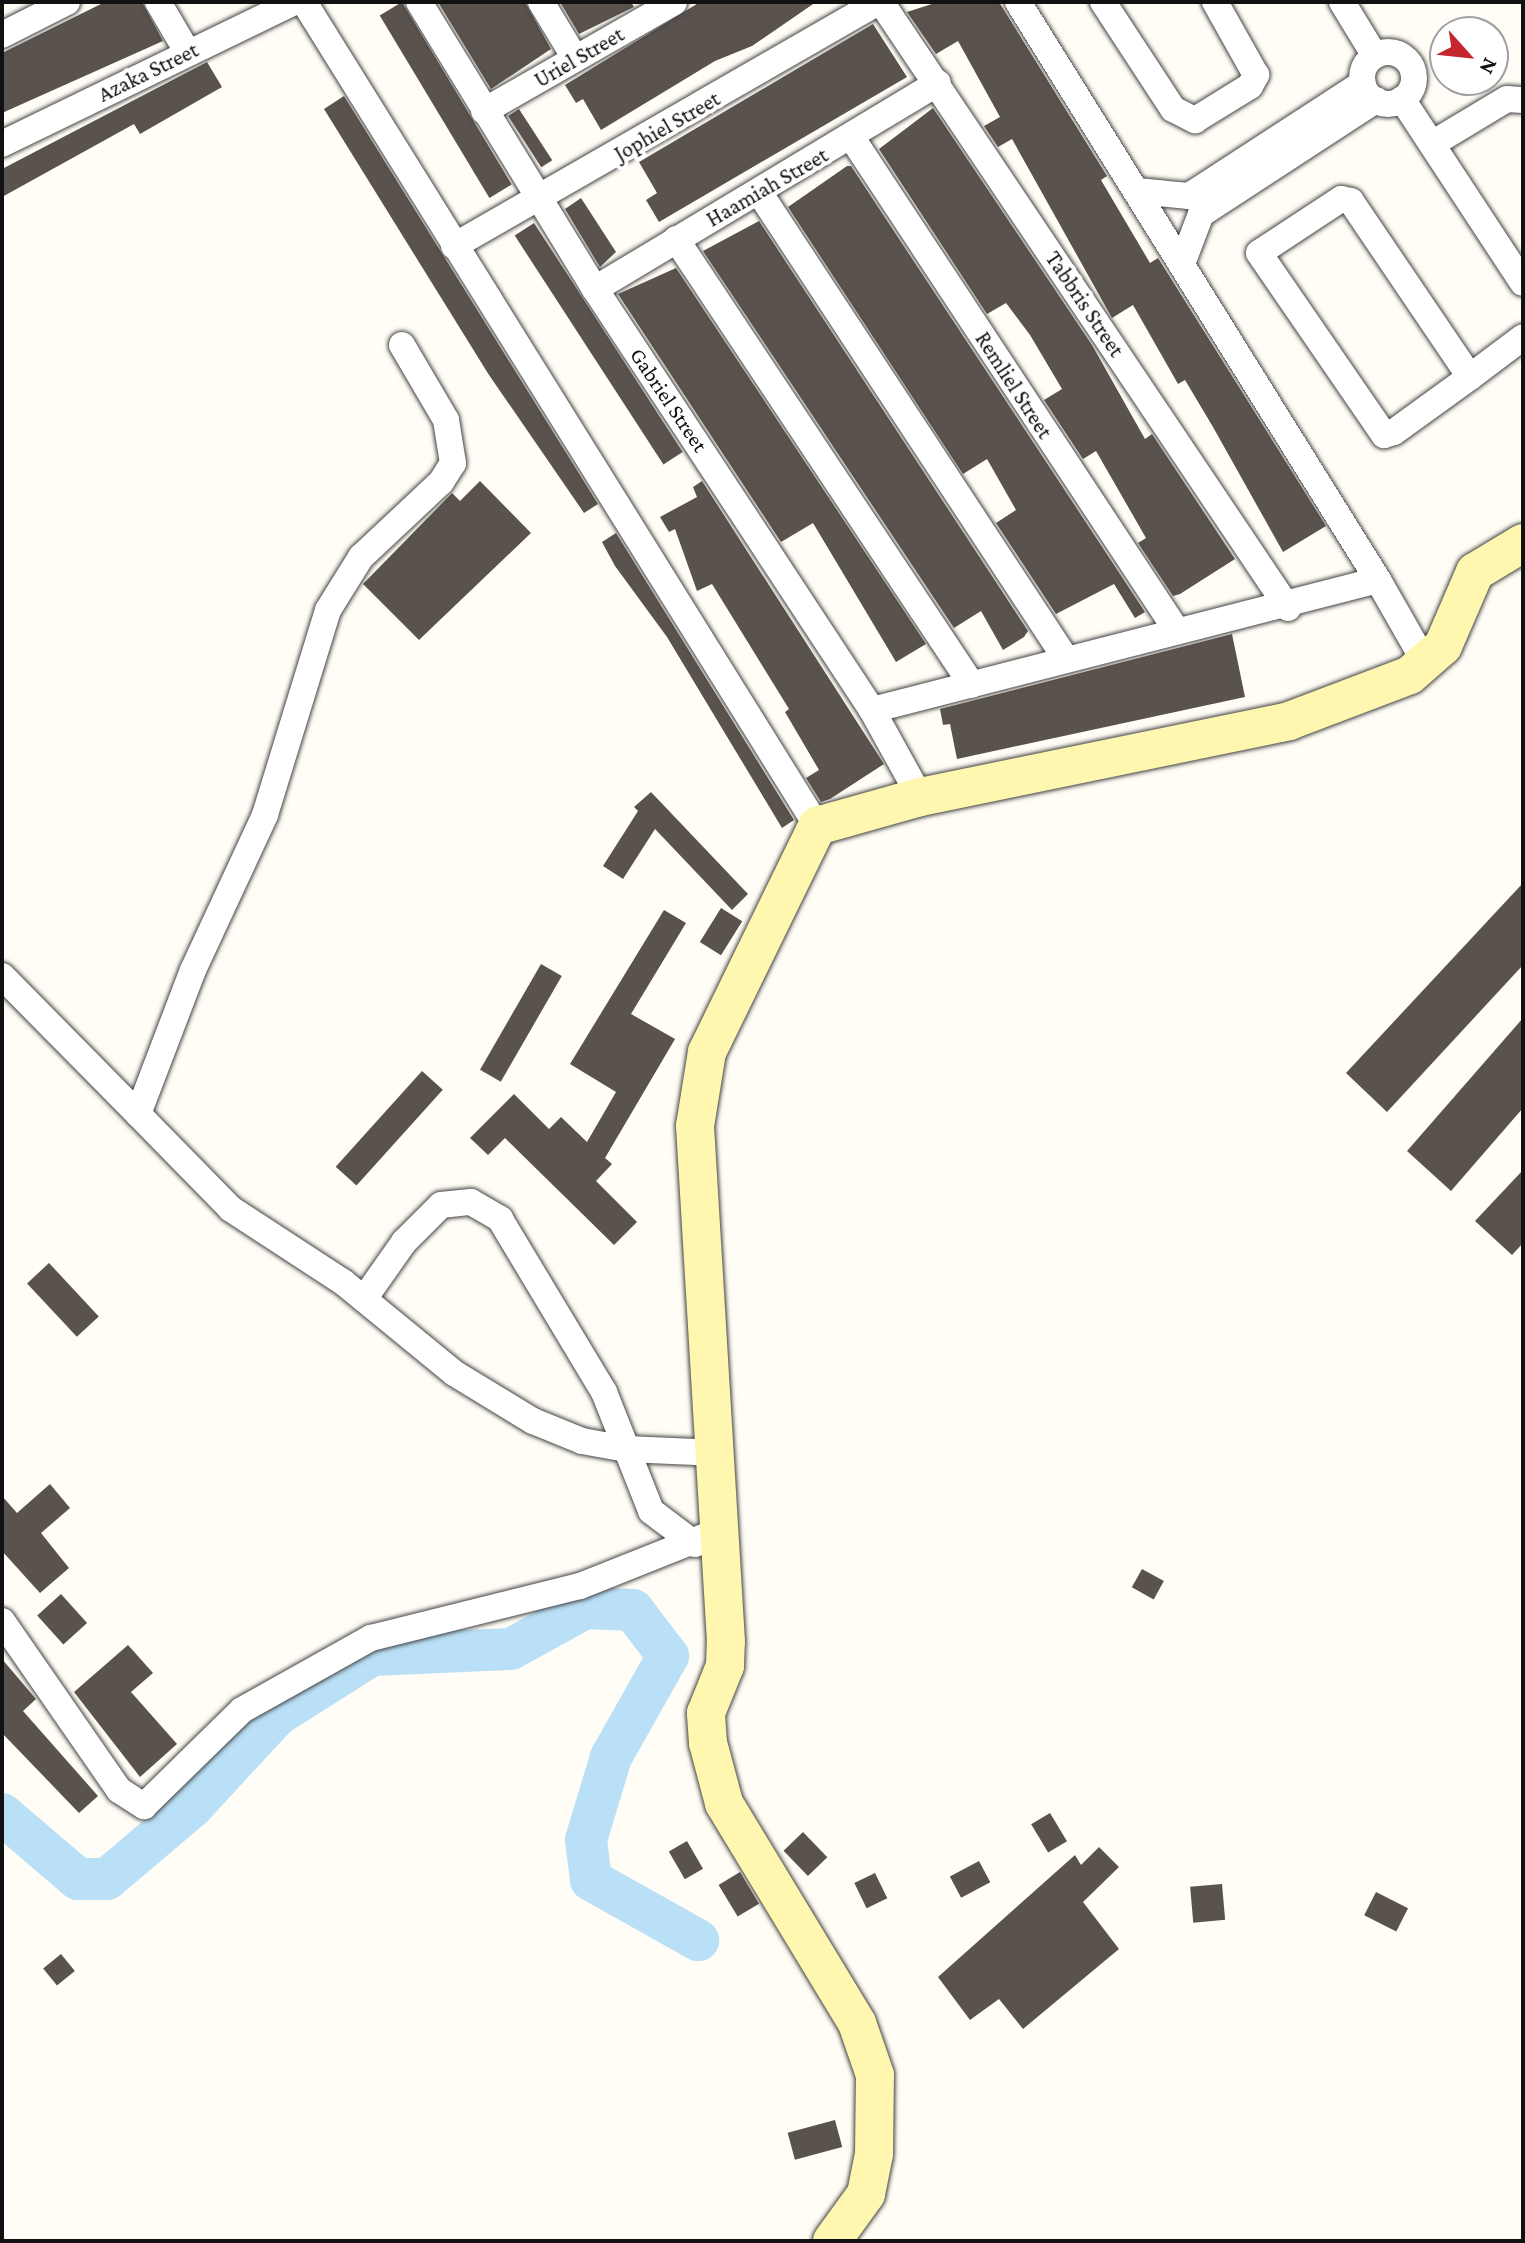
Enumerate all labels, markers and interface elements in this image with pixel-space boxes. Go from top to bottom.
north arrow [1429,16,1509,96]
street label: Uriel Street [530,21,628,93]
street label: Azaka Street [94,36,202,108]
text: N [1475,54,1504,79]
street label: Jophiel Street [609,85,725,167]
street label: Haamiah Street [702,142,832,232]
street label: Tabbris Street [1040,246,1130,362]
street label: Remliel Street [970,327,1058,443]
street label: Gabriel Street [624,343,714,457]

